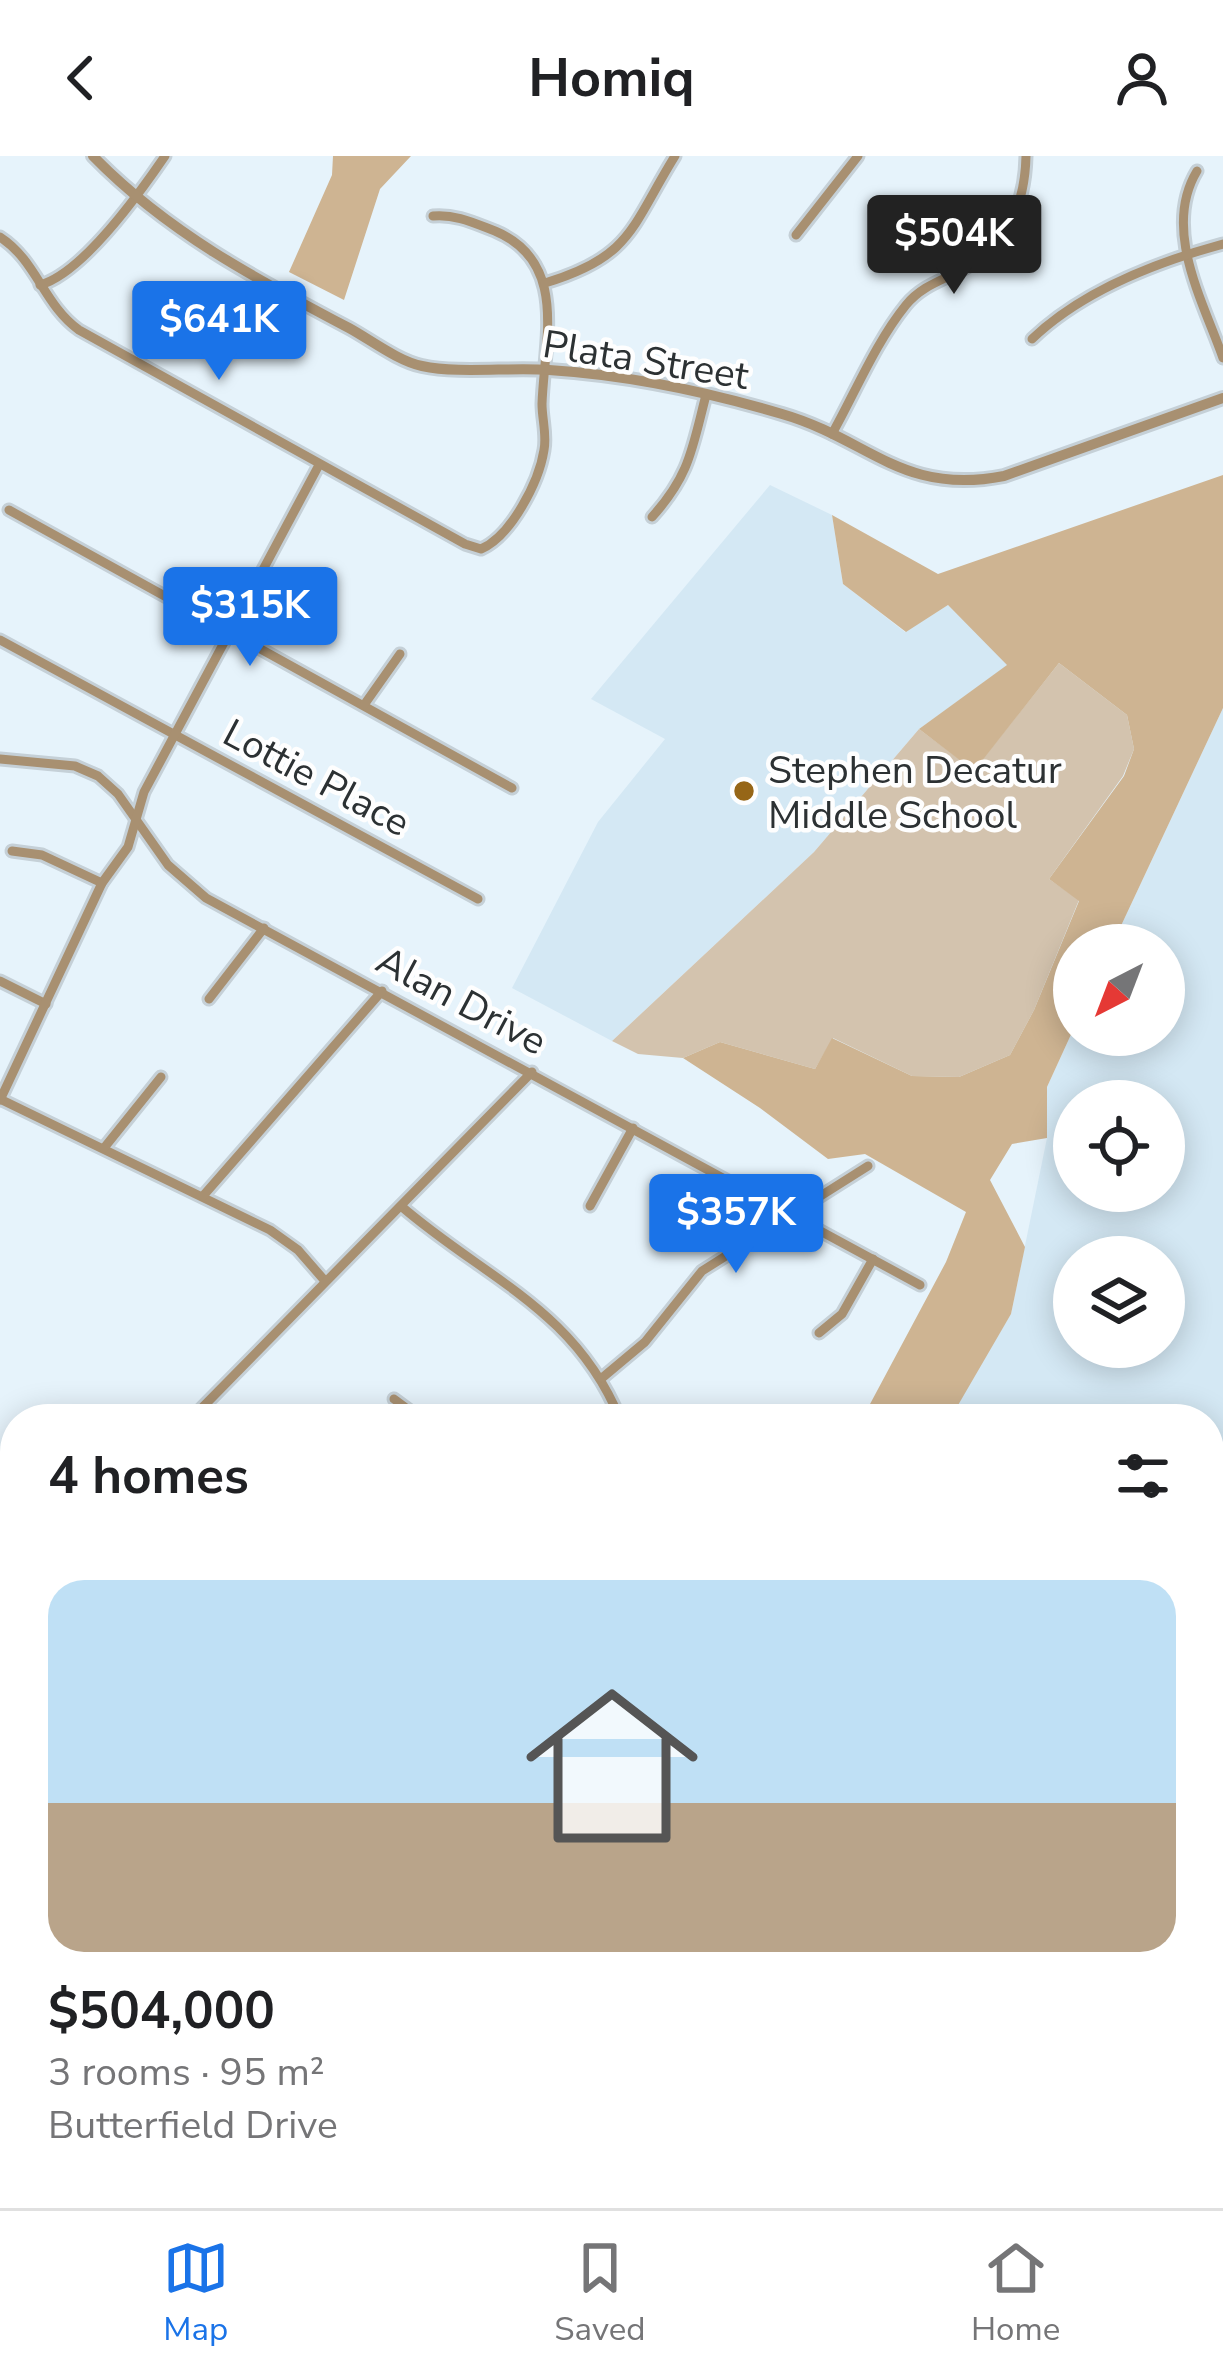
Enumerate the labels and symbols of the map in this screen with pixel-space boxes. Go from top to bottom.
pin: $504K [870,195,1038,297]
pin: $641K [135,281,303,383]
street label: Plata Street [539,318,753,403]
pin: $315K [166,567,334,669]
street label: Lottie Place [214,707,419,850]
place label: Stephen Decatur Middle School [768,744,1062,842]
marker: Stephen Decatur Middle School [731,778,757,804]
north arrow [1053,924,1185,1056]
street label: Alan Drive [367,934,556,1068]
pin: $357K [652,1174,820,1276]

